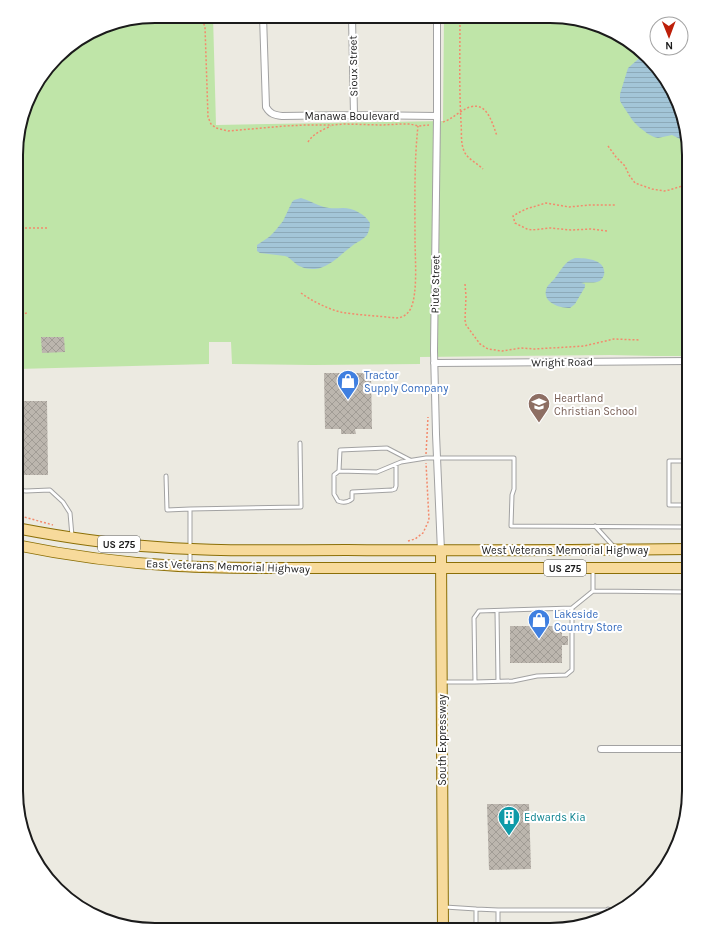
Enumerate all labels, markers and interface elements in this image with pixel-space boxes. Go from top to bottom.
north arrow [649,16,689,56]
street label: Sioux Street [346,35,361,97]
text: N [665,39,673,52]
street label: Manawa Boulevard [304,110,400,123]
street label: Piute Street [428,255,443,313]
street label: Wright Road [531,355,593,370]
shop icon: Tractor Supply Company [335,368,361,401]
place label: Tractor Supply Company [364,369,448,395]
school or university icon: Heartland Christian School [526,391,552,424]
place label: Heartland Christian School [554,392,637,418]
road number: US 275 [98,536,140,552]
street label: West Veterans Memorial Highway [482,544,648,557]
street label: East Veterans Memorial Highway [146,557,310,576]
road number: US 275 [544,560,586,576]
shop icon: Lakeside Country Store [526,607,552,640]
place label: Lakeside Country Store [554,608,623,634]
street label: South Expressway [436,694,449,786]
building icon: Edwards Kia [496,804,522,837]
place label: Edwards Kia [524,811,586,824]

